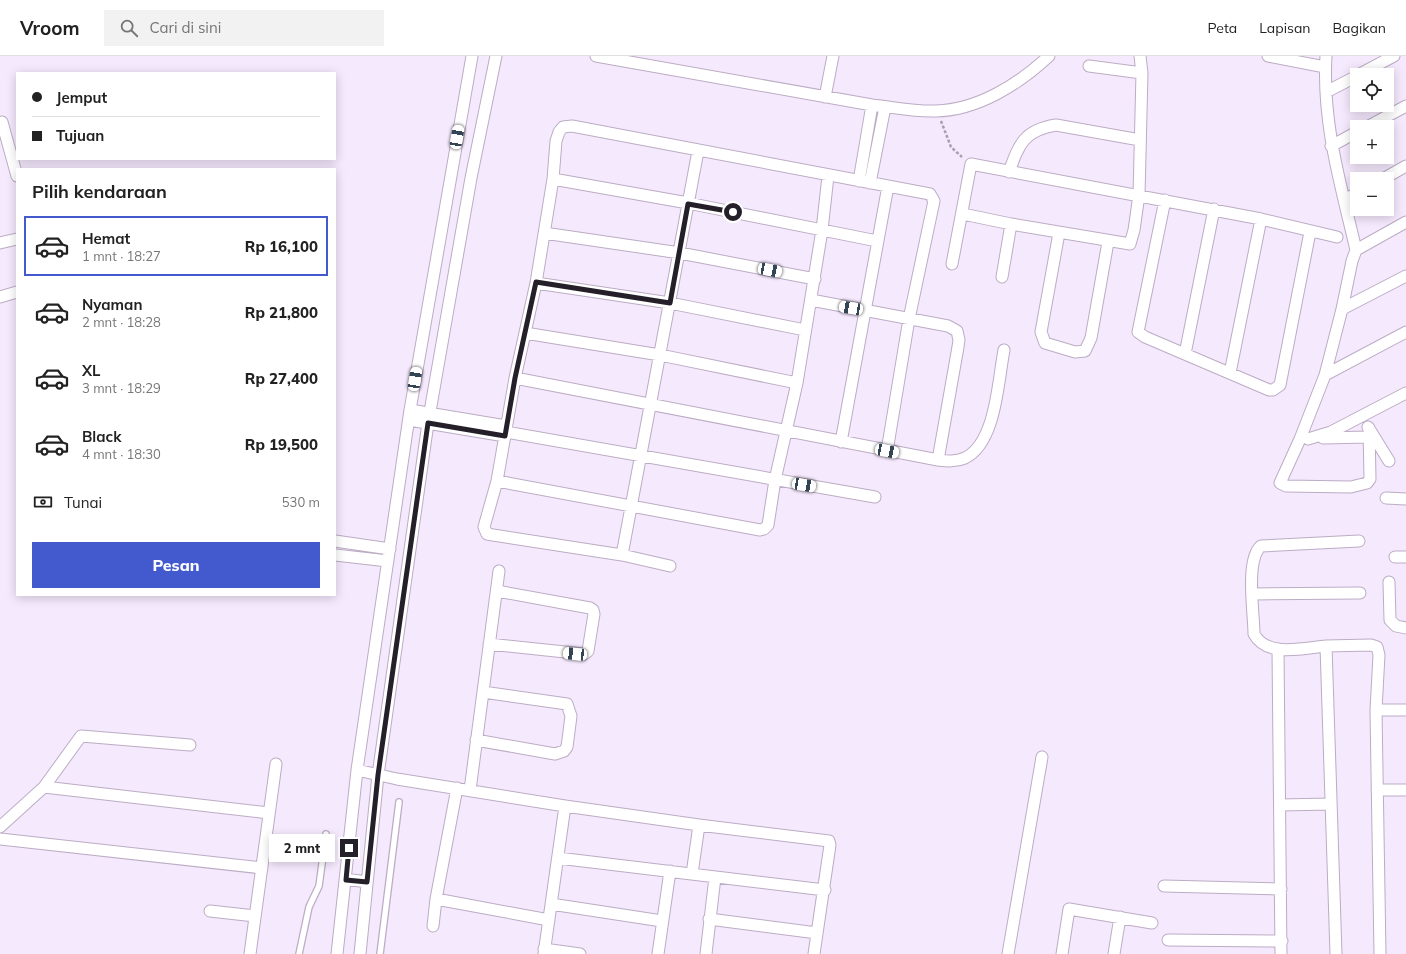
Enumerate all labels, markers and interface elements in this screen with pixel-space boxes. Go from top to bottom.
search box [104,10,384,46]
text: Vroom [20,16,80,40]
icon: search [118,17,140,39]
text: Cari di sini [150,18,221,37]
text: Peta [1208,19,1237,37]
text: Lapisan [1259,19,1311,37]
text: Bagikan [1333,19,1386,37]
map controls [1350,68,1394,216]
button: locate [1350,68,1394,112]
text: Jemput [56,88,107,107]
button: + [1350,120,1394,164]
car [449,124,465,150]
text: Tujuan [56,126,104,145]
button: − [1350,172,1394,216]
text: Pilih kendaraan [32,180,167,203]
route start [724,203,742,221]
icon: car [34,228,70,264]
text: Hemat [82,229,130,248]
text: Rp 16,100 [245,237,318,256]
text: 1 mnt · 18:27 [82,248,161,264]
car [757,262,783,278]
icon: car [34,294,70,330]
text: Nyaman [82,295,142,314]
car [838,300,864,316]
text: Rp 21,800 [245,303,318,322]
text: 2 mnt · 18:28 [82,314,161,330]
icon: car [34,360,70,396]
text: XL [82,361,100,380]
car [407,366,423,392]
text: Rp 27,400 [245,369,318,388]
text: 3 mnt · 18:29 [82,380,161,396]
icon: car [34,426,70,462]
text: Black [82,427,121,446]
text: Rp 19,500 [245,435,318,454]
car [874,443,900,459]
text: 4 mnt · 18:30 [82,446,161,462]
car [791,477,817,493]
icon: cash [32,491,54,513]
text: Tunai [64,493,102,512]
text: 530 m [282,494,320,510]
button: Pesan [32,542,320,588]
car [562,647,588,661]
callout: 2 mnt [269,834,335,862]
route end [340,839,358,857]
text: 2 mnt [284,840,320,856]

